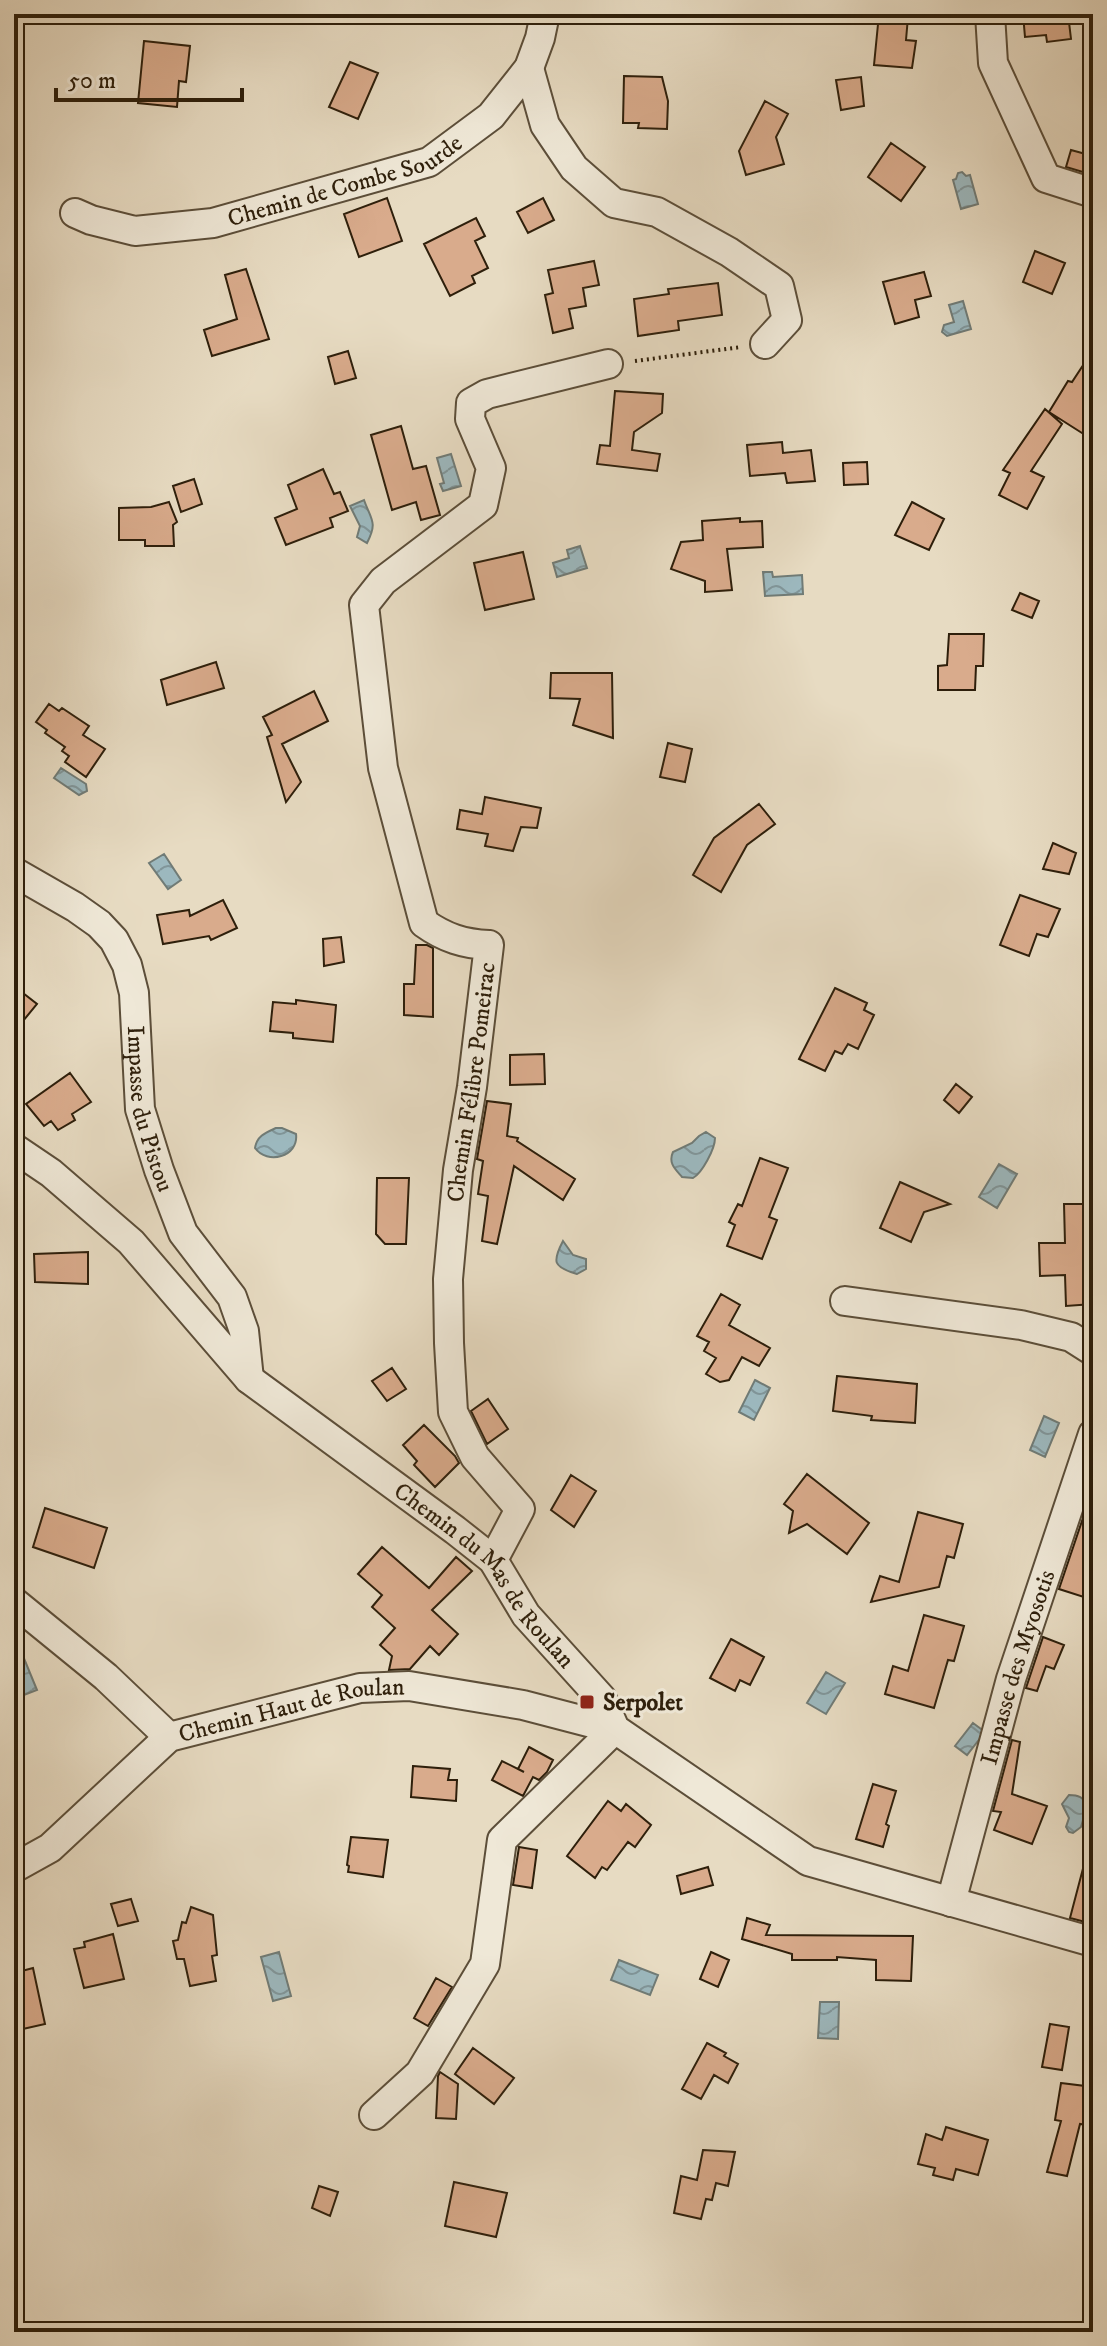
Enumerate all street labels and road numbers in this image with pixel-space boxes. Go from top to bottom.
street label: Chemin de Combe Sourde [224,128,469,234]
street label: Chemin Félibre Pomeirac [441,961,503,1203]
street label: Impasse du Pistou [120,1025,180,1196]
street label: Chemin du Mas de Roulan [388,1476,581,1675]
street label: Impasse des Myosotis [975,1566,1062,1768]
street label: Chemin Haut de Roulan [176,1672,406,1750]

